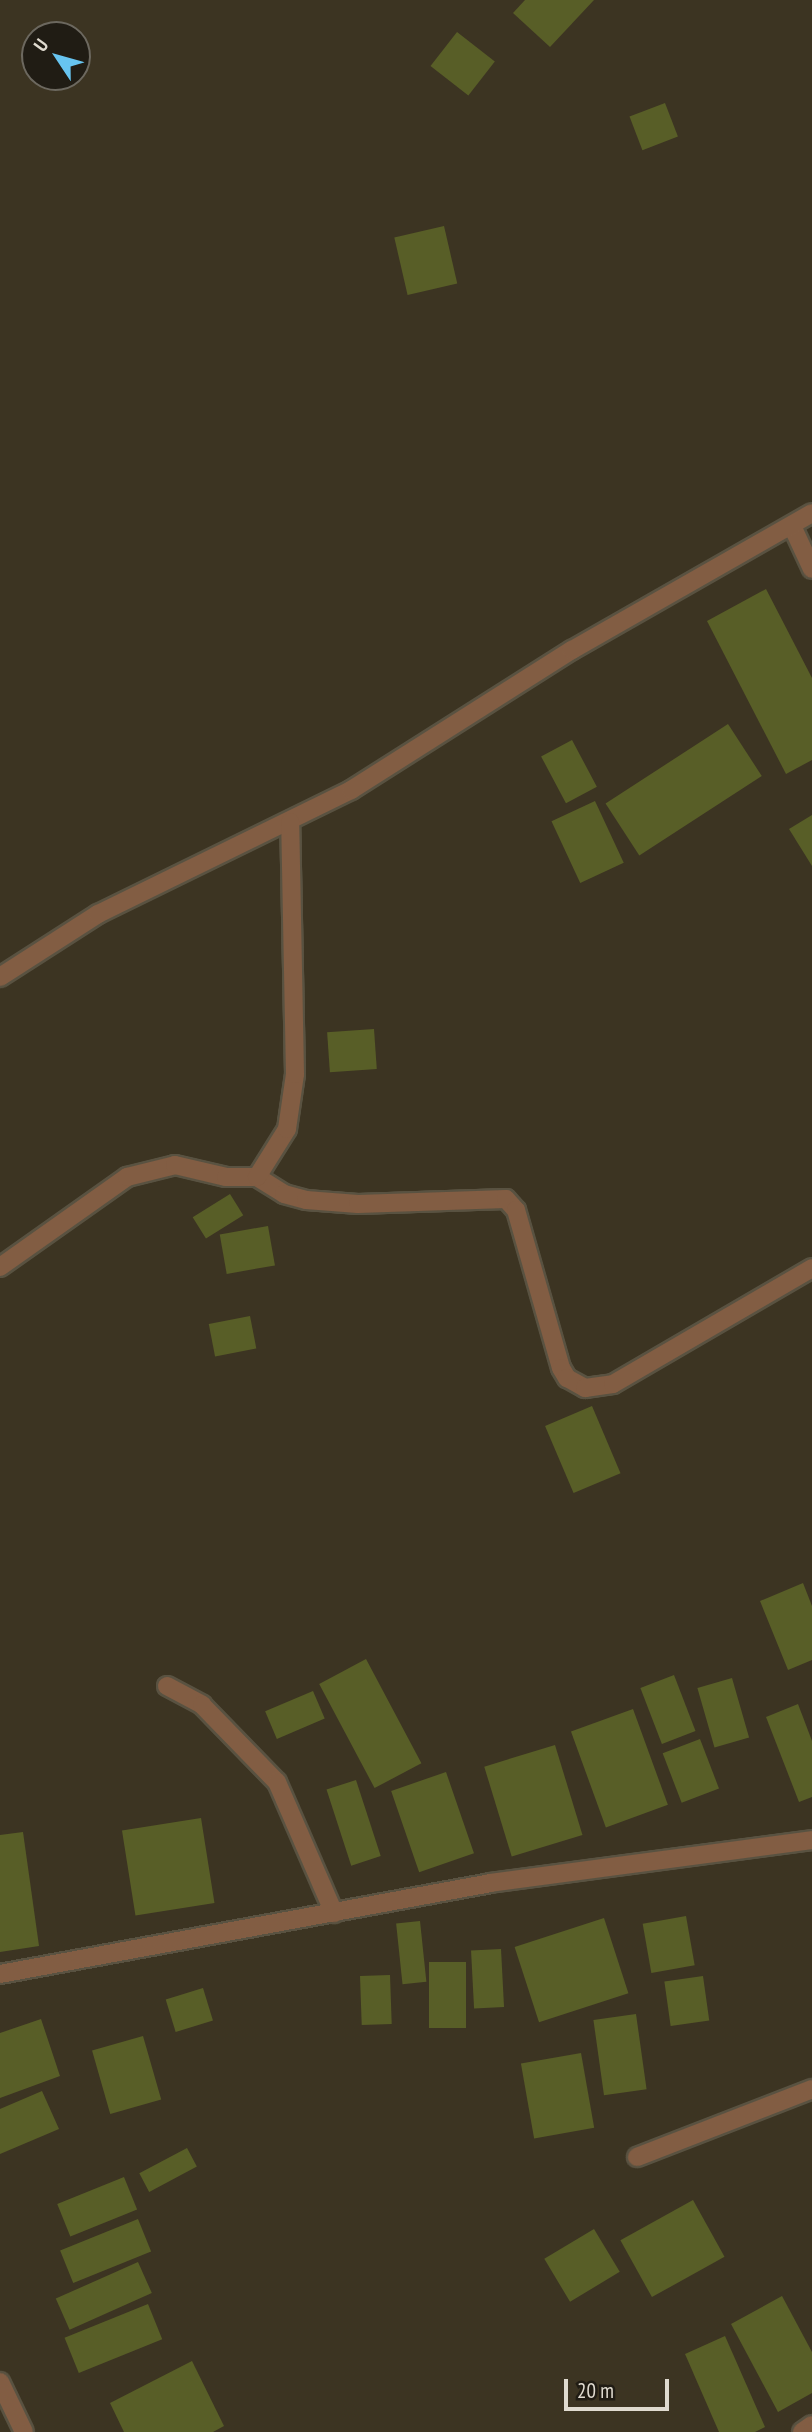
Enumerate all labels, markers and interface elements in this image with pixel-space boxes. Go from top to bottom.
north arrow [21,21,91,91]
text: U [28,34,53,56]
scale bar [567,2366,672,2410]
text: 20 m [577,2377,614,2404]

